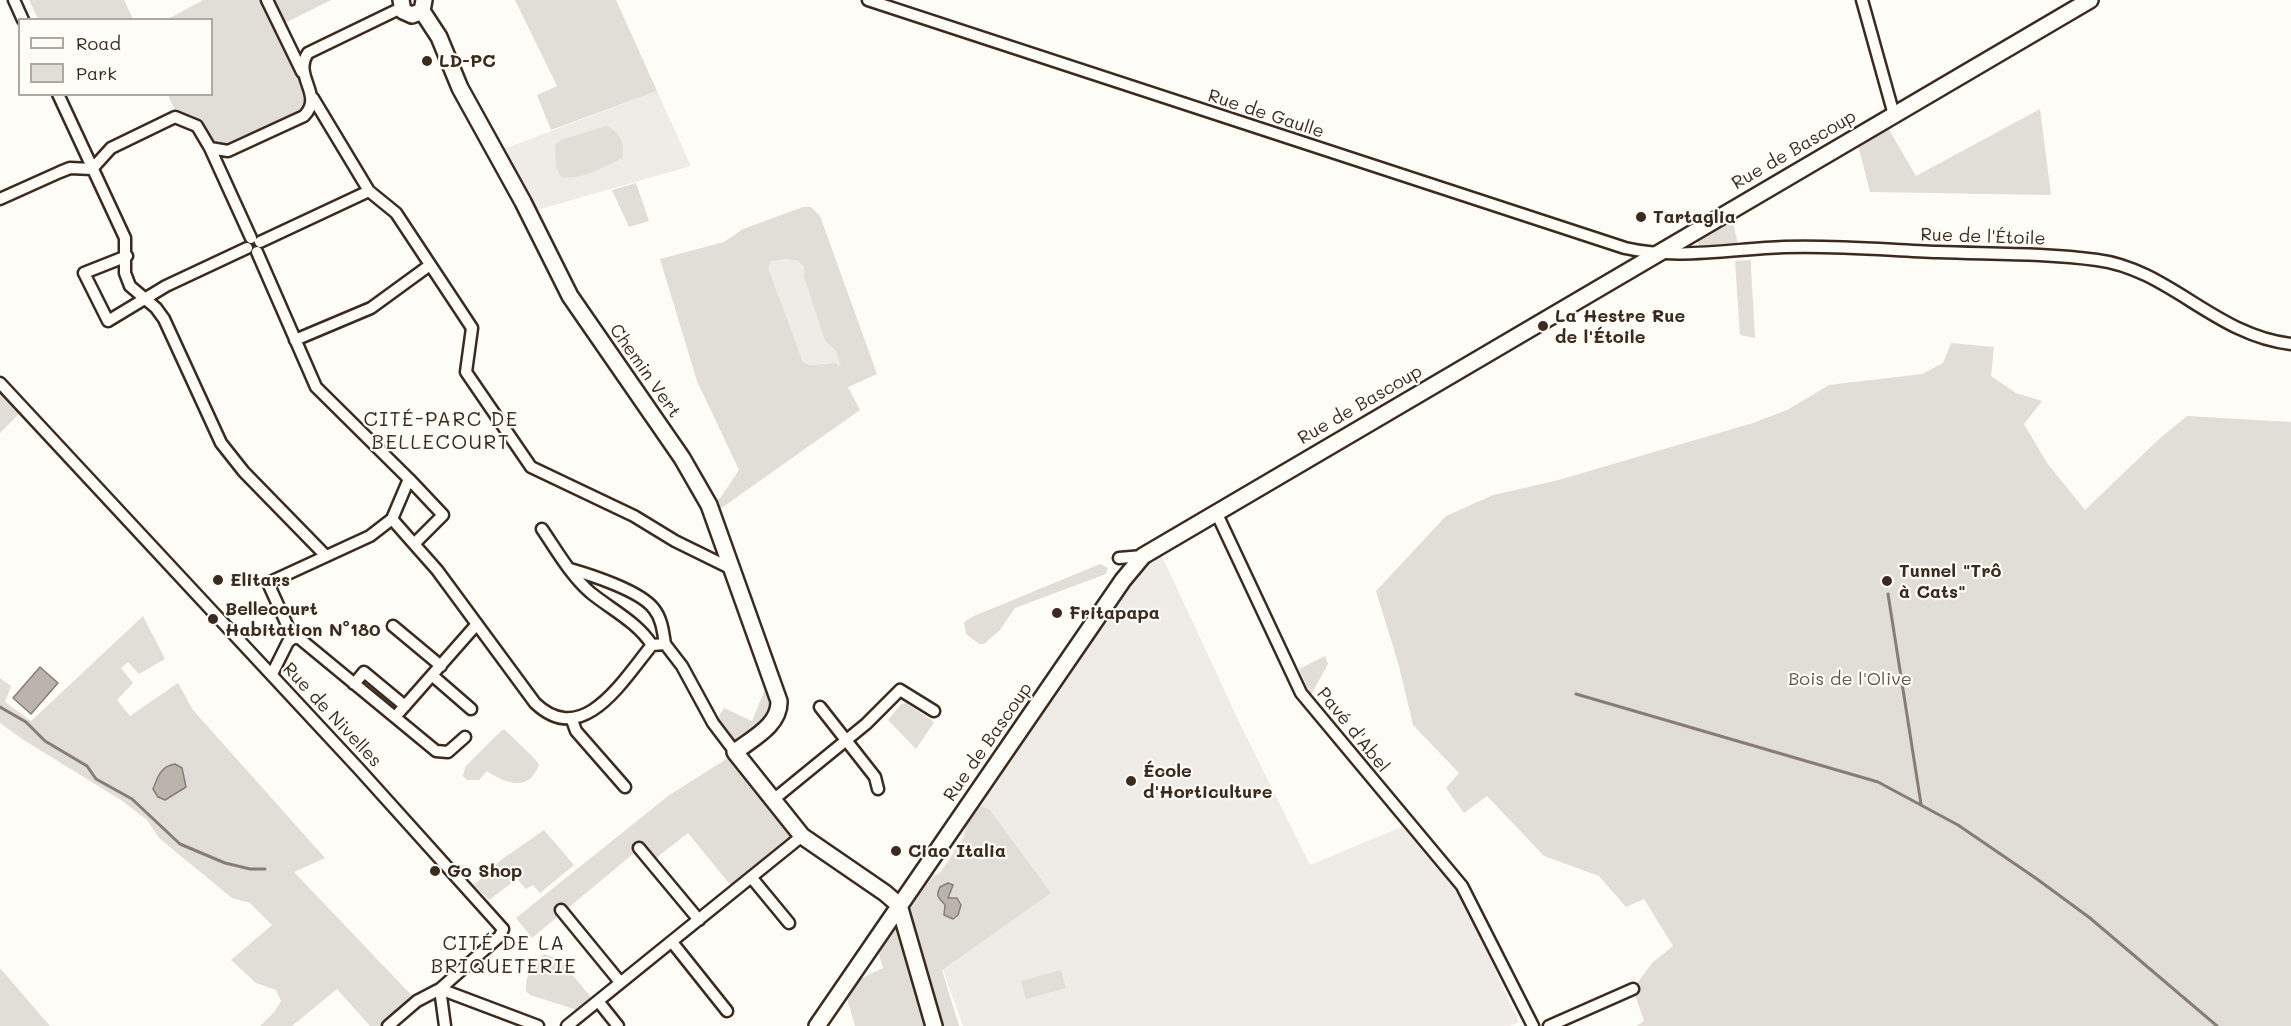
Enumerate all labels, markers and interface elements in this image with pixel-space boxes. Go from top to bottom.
legend [18,18,213,96]
text: Road [76,31,121,55]
place label: LD-PC [439,50,496,72]
marker: LD-PC [420,54,434,68]
text: Park [76,61,117,85]
street label: Rue de Gaulle [1205,85,1327,143]
street label: Rue de Bascoup [1728,106,1860,194]
place label: Tartaglia [1653,206,1736,228]
marker: Tartaglia [1634,210,1648,224]
street label: Rue de l'Étoile [1920,224,2046,250]
place label: La Hestre Rue de l'Étoile [1555,305,1685,348]
marker: La Hestre Rue de l'Étoile [1536,319,1550,333]
street label: Chemin Vert [605,320,685,422]
street label: Rue de Bascoup [1294,361,1426,449]
district label: CITÉ-PARC DE BELLECOURT [363,408,519,455]
place label: Tunnel "Trô à Cats" [1899,560,2002,602]
place label: Elitars [230,569,290,591]
marker: Elitars [211,573,225,587]
marker: Tunnel "Trô à Cats" [1880,574,1894,588]
place label: Bellecourt Habitation N°180 [225,598,381,640]
place label: Fritapapa [1069,602,1160,624]
marker: Fritapapa [1050,606,1064,620]
marker: Bellecourt Habitation N°180 [206,612,220,626]
street label: Rue de Nivelles [278,658,386,772]
park label: Bois de l'Olive [1788,668,1912,690]
street label: Rue de Bascoup [939,678,1037,806]
street label: Pavé d'Abel [1312,683,1394,777]
place label: École d'Horticulture [1143,760,1272,802]
marker: École d'Horticulture [1124,774,1138,788]
place label: Ciao Italia [908,840,1006,862]
marker: Ciao Italia [889,844,903,858]
place label: Go Shop [447,860,522,882]
marker: Go Shop [428,864,442,878]
district label: CITÉ DE LA BRIQUETERIE [431,932,577,979]

